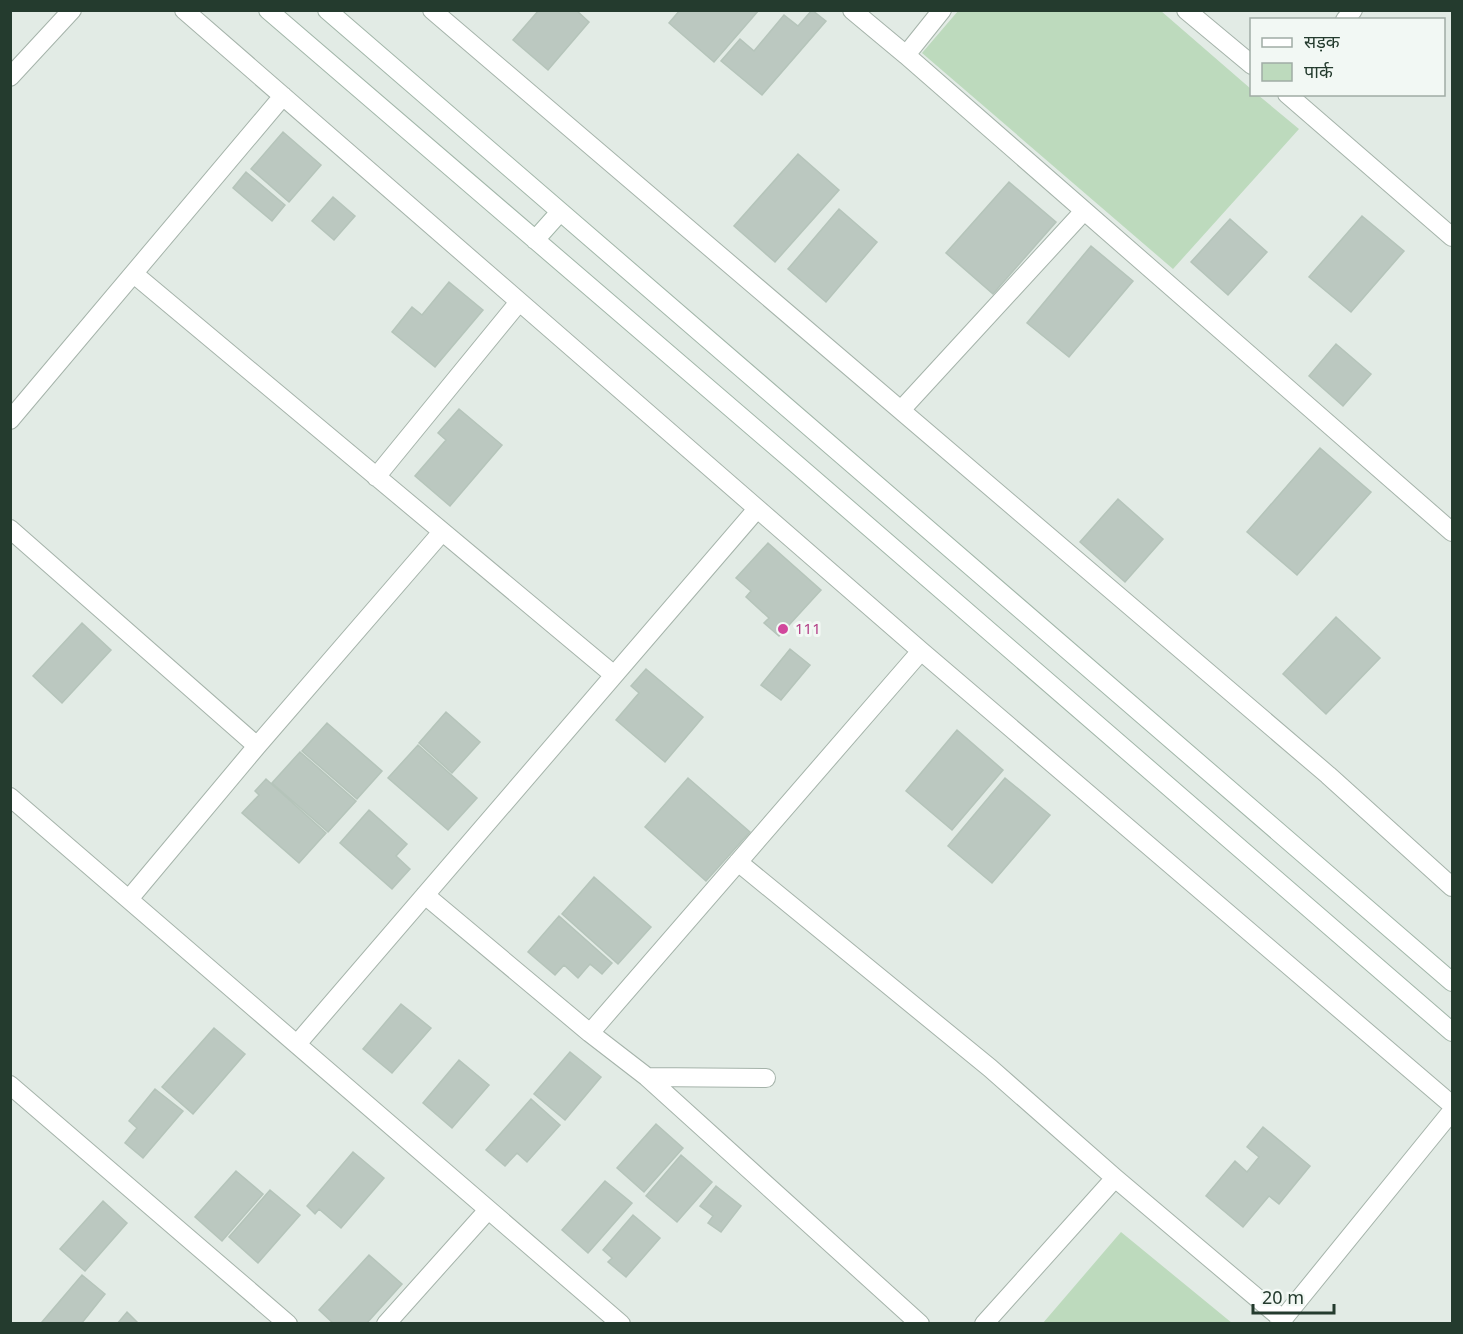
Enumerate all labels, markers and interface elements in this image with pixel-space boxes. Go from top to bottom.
legend [1250,18,1445,96]
text: सड़क [1304,29,1341,53]
text: पार्क [1304,59,1334,83]
place label: 111 [795,618,821,638]
marker: 111 [776,622,790,636]
scale bar [1253,1277,1334,1315]
text: 20 m [1262,1285,1304,1309]

